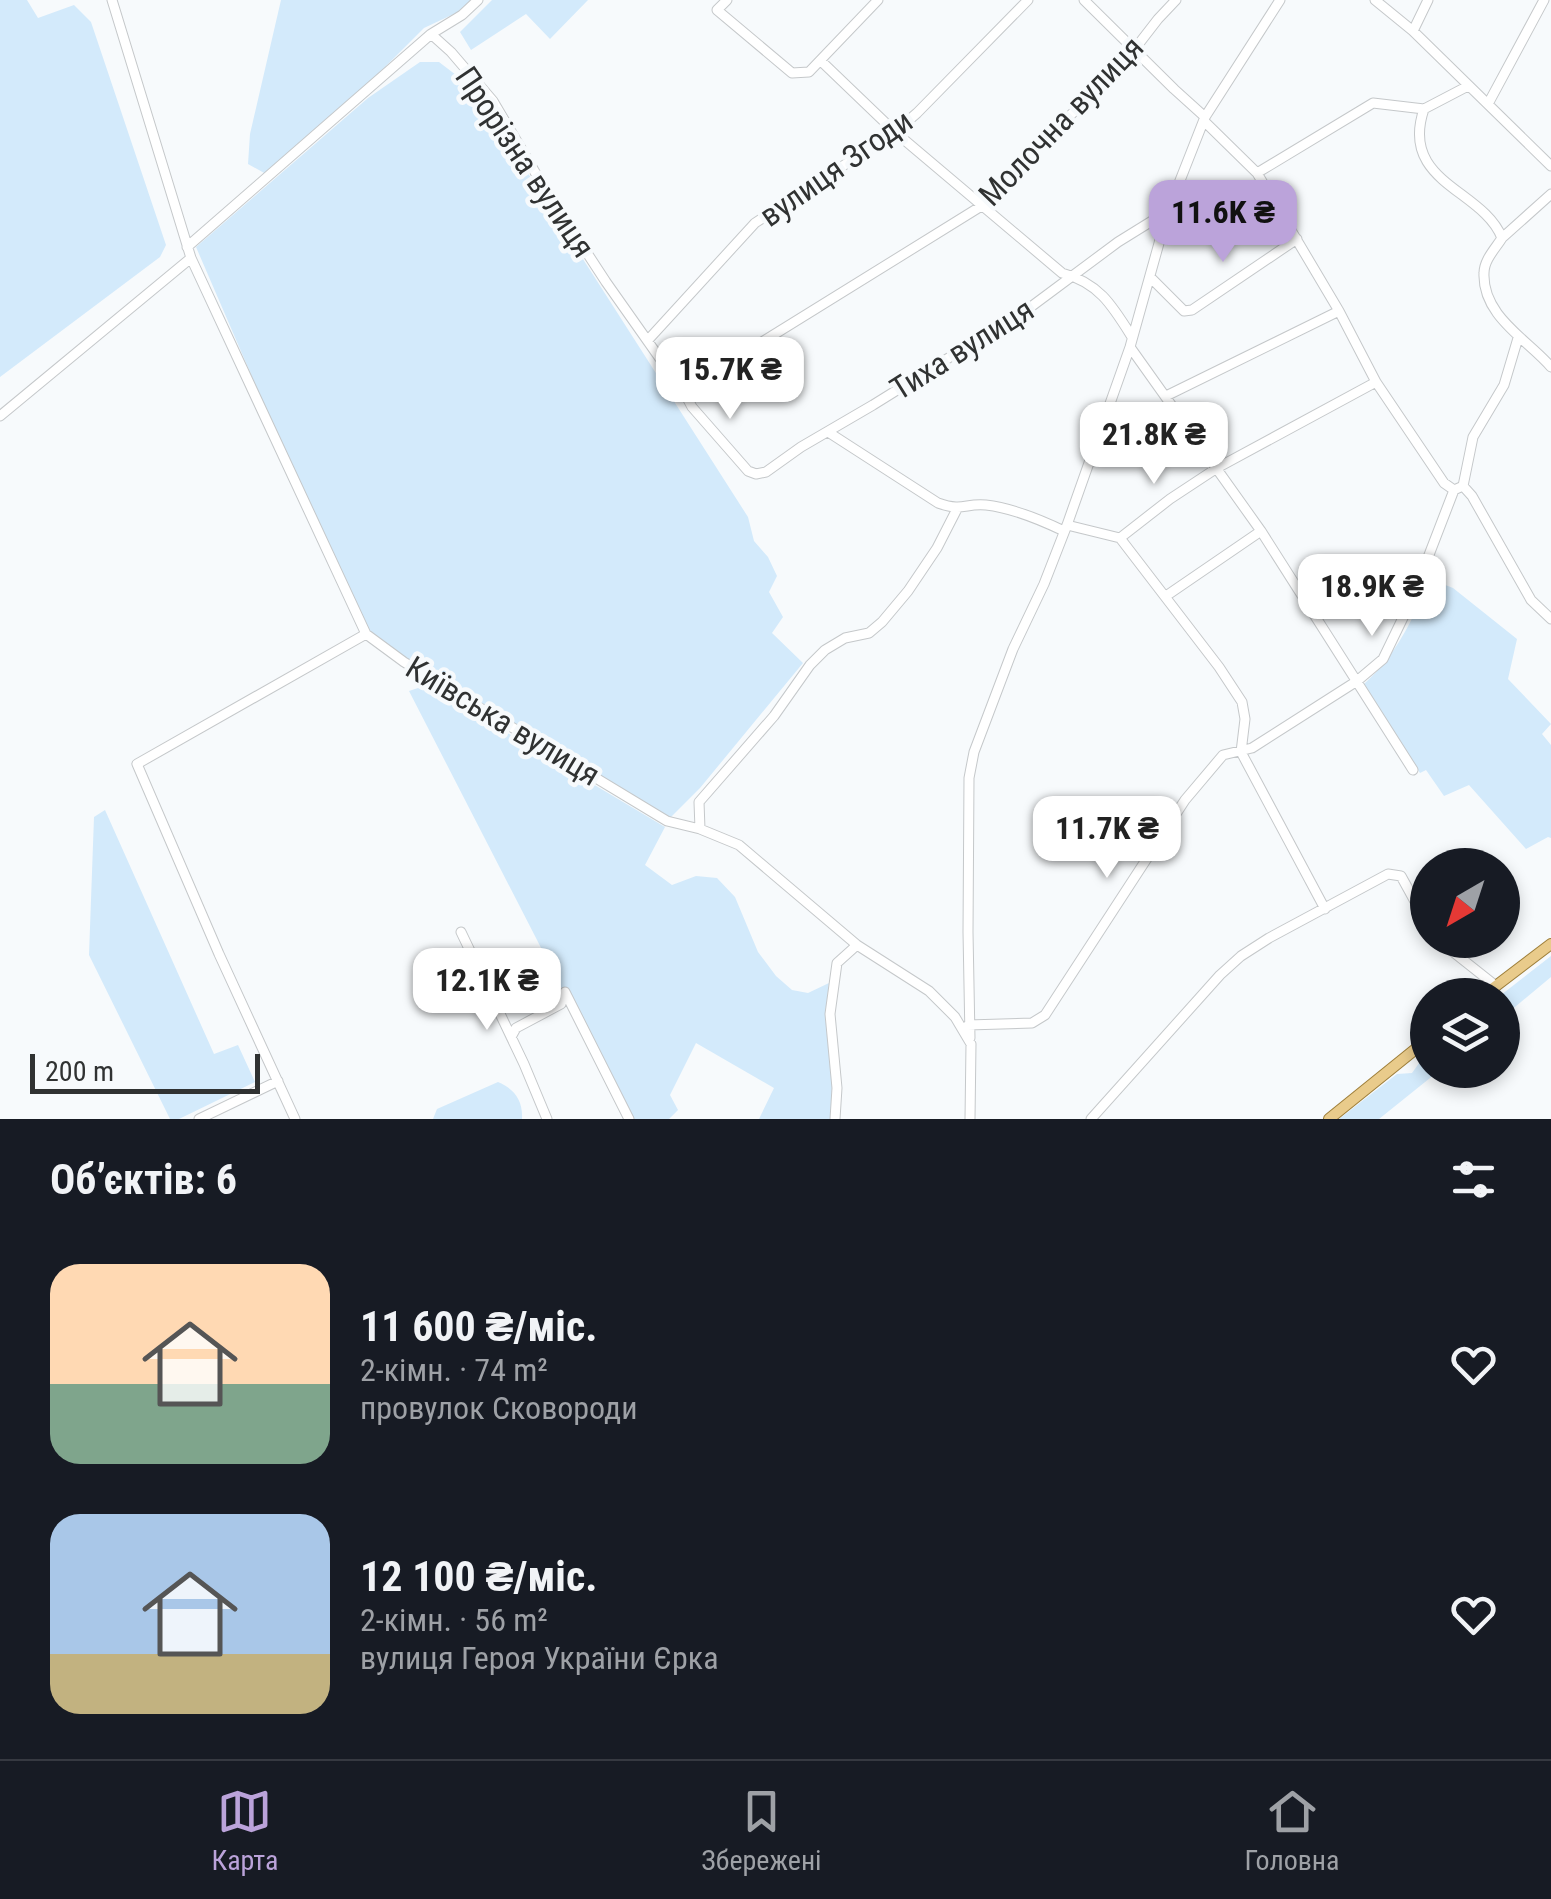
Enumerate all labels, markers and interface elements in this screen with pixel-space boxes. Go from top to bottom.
street label: Молочна вулиця [971,29,1151,213]
street label: Прорізна вулиця [447,59,603,265]
street label: вулиця Згоди [752,102,920,234]
pin: 11.6K ₴ [1131,180,1315,265]
text: 11.6K ₴ [1171,193,1275,231]
street label: Тиха вулиця [883,290,1041,408]
pin: 15.7K ₴ [638,337,822,422]
text: 15.7K ₴ [678,350,782,388]
pin: 21.8K ₴ [1062,402,1246,487]
text: 21.8K ₴ [1102,415,1206,453]
pin: 18.9K ₴ [1280,554,1464,639]
text: 18.9K ₴ [1320,567,1424,605]
street label: Київська вулиця [399,648,607,794]
pin: 11.7K ₴ [1015,796,1199,881]
text: 11.7K ₴ [1055,809,1159,847]
north arrow [1410,848,1520,958]
map controls [1410,848,1520,1088]
pin: 12.1K ₴ [395,948,579,1033]
text: 12.1K ₴ [435,961,539,999]
button: layers [1410,978,1520,1088]
scale bar [30,1049,260,1094]
text: 200 m [45,1055,114,1088]
icon: filters [1446,1152,1501,1207]
text: Об’єктів: 6 [50,1155,237,1204]
text: 11 600 ₴/міс. [360,1302,597,1351]
icon: home [130,1304,250,1424]
icon: heart [1446,1337,1501,1392]
text: 2-кімн. · 74 m² [360,1351,548,1389]
text: провулок Сковороди [360,1389,637,1427]
text: 12 100 ₴/міс. [360,1552,597,1601]
icon: home [130,1554,250,1674]
icon: heart [1446,1587,1501,1642]
text: 2-кімн. · 56 m² [360,1601,548,1639]
text: вулиця Героя України Єрка [360,1639,719,1677]
tab: Карта [211,1784,278,1877]
tab: Збережені [701,1784,822,1877]
tab: Головна [1244,1784,1340,1877]

